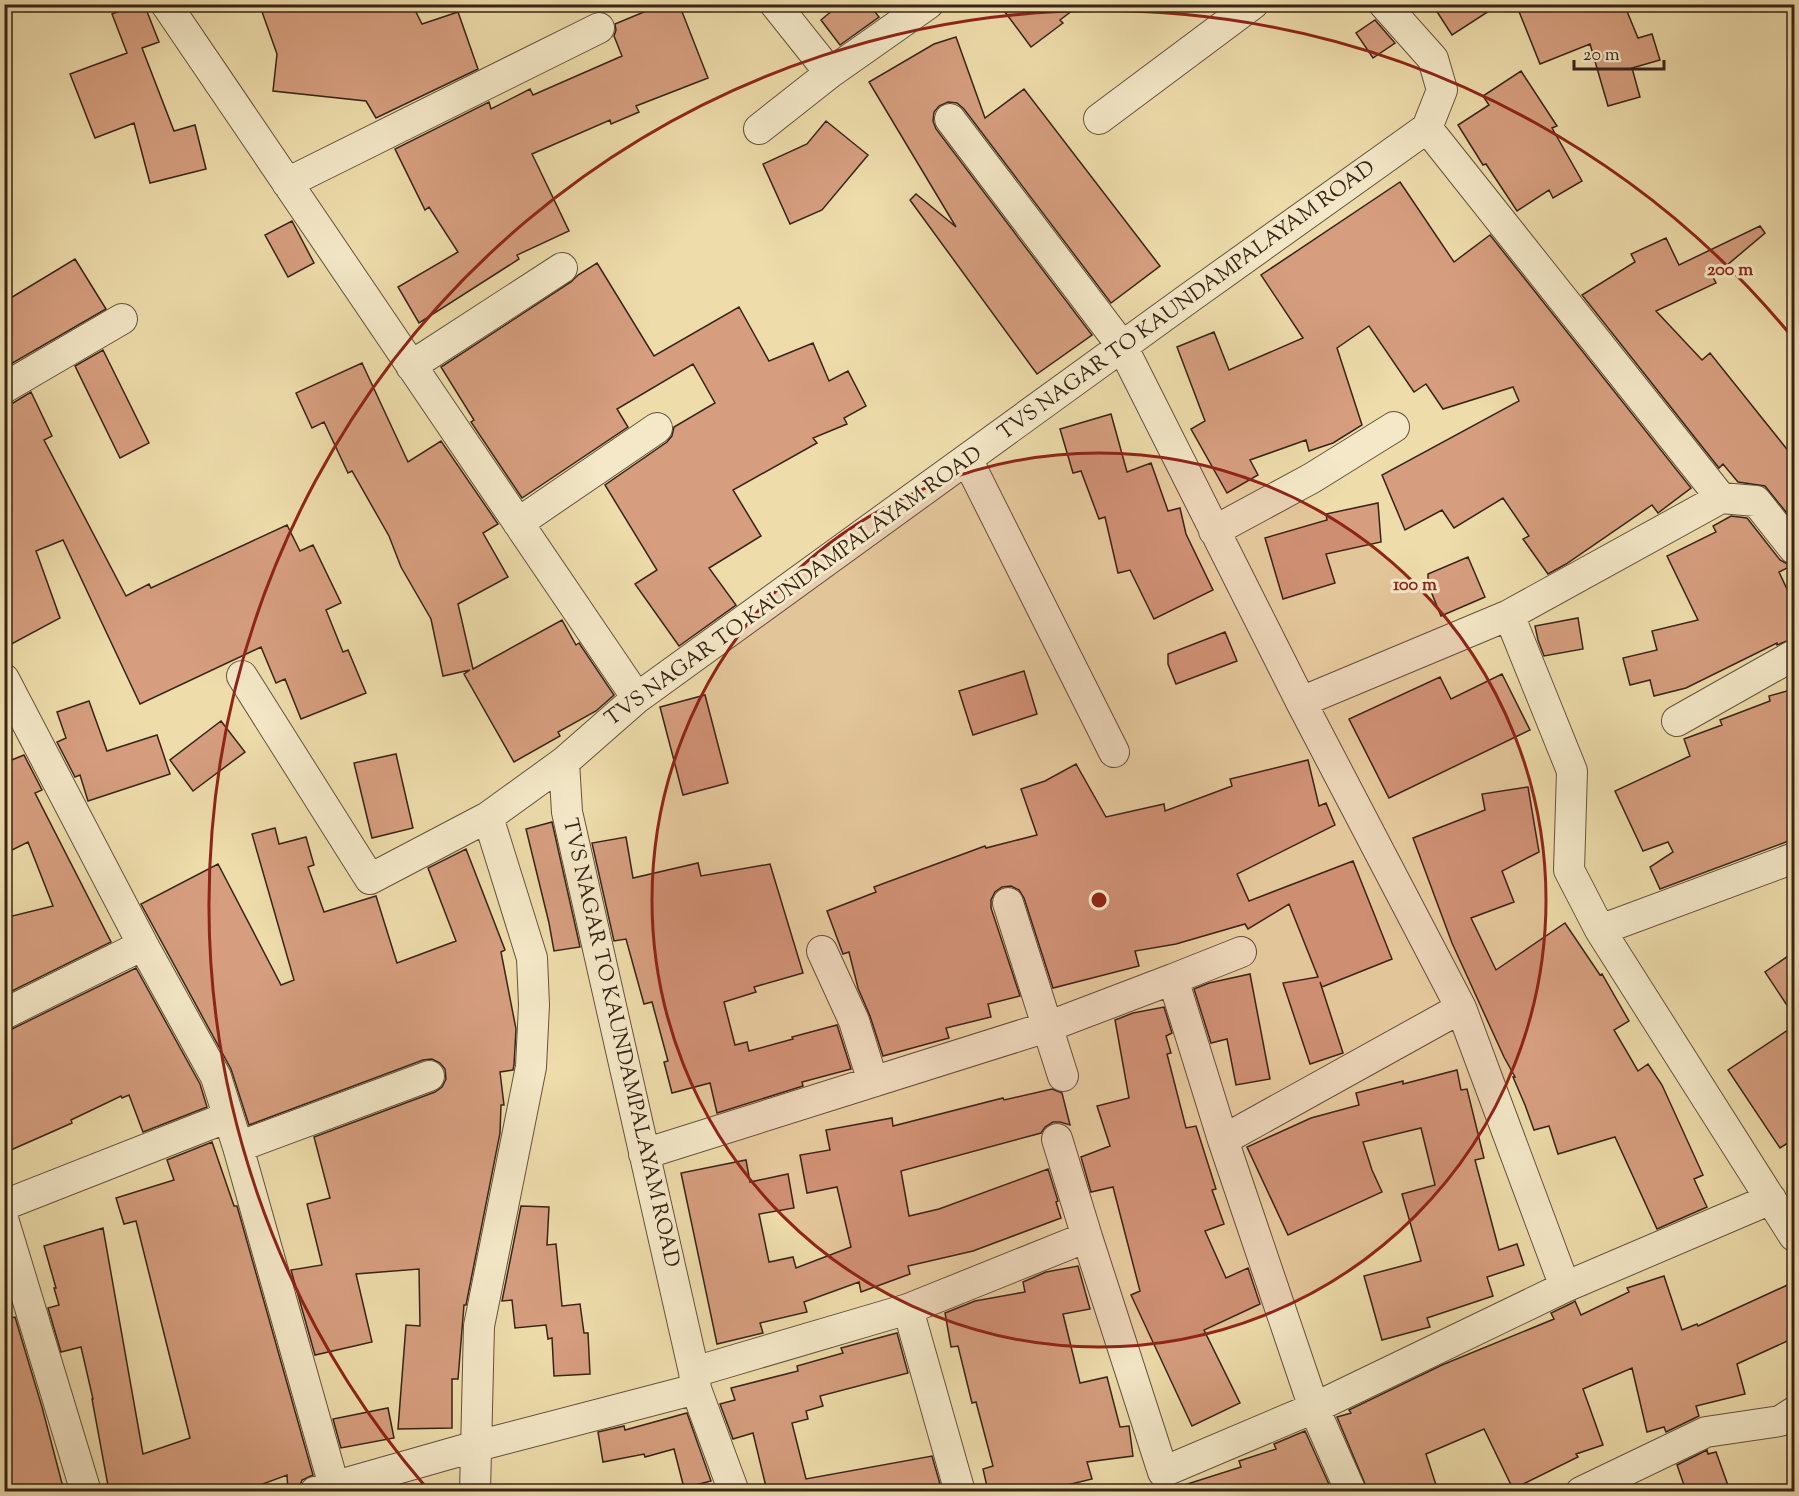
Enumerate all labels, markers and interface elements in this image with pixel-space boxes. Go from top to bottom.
scale bar [1574,33,1664,71]
text: 20 m [1583,43,1620,69]
street label: TVS NAGAR TO KAUNDAMPALAYAM ROAD [992,154,1382,448]
text: 200 m [1707,258,1753,284]
street label: TVS NAGAR TO KAUNDAMPALAYAM ROAD [599,440,989,734]
text: 100 m [1393,573,1437,599]
street label: TVS NAGAR TO KAUNDAMPALAYAM ROAD [554,816,686,1270]
centre of rings [1089,890,1109,910]

